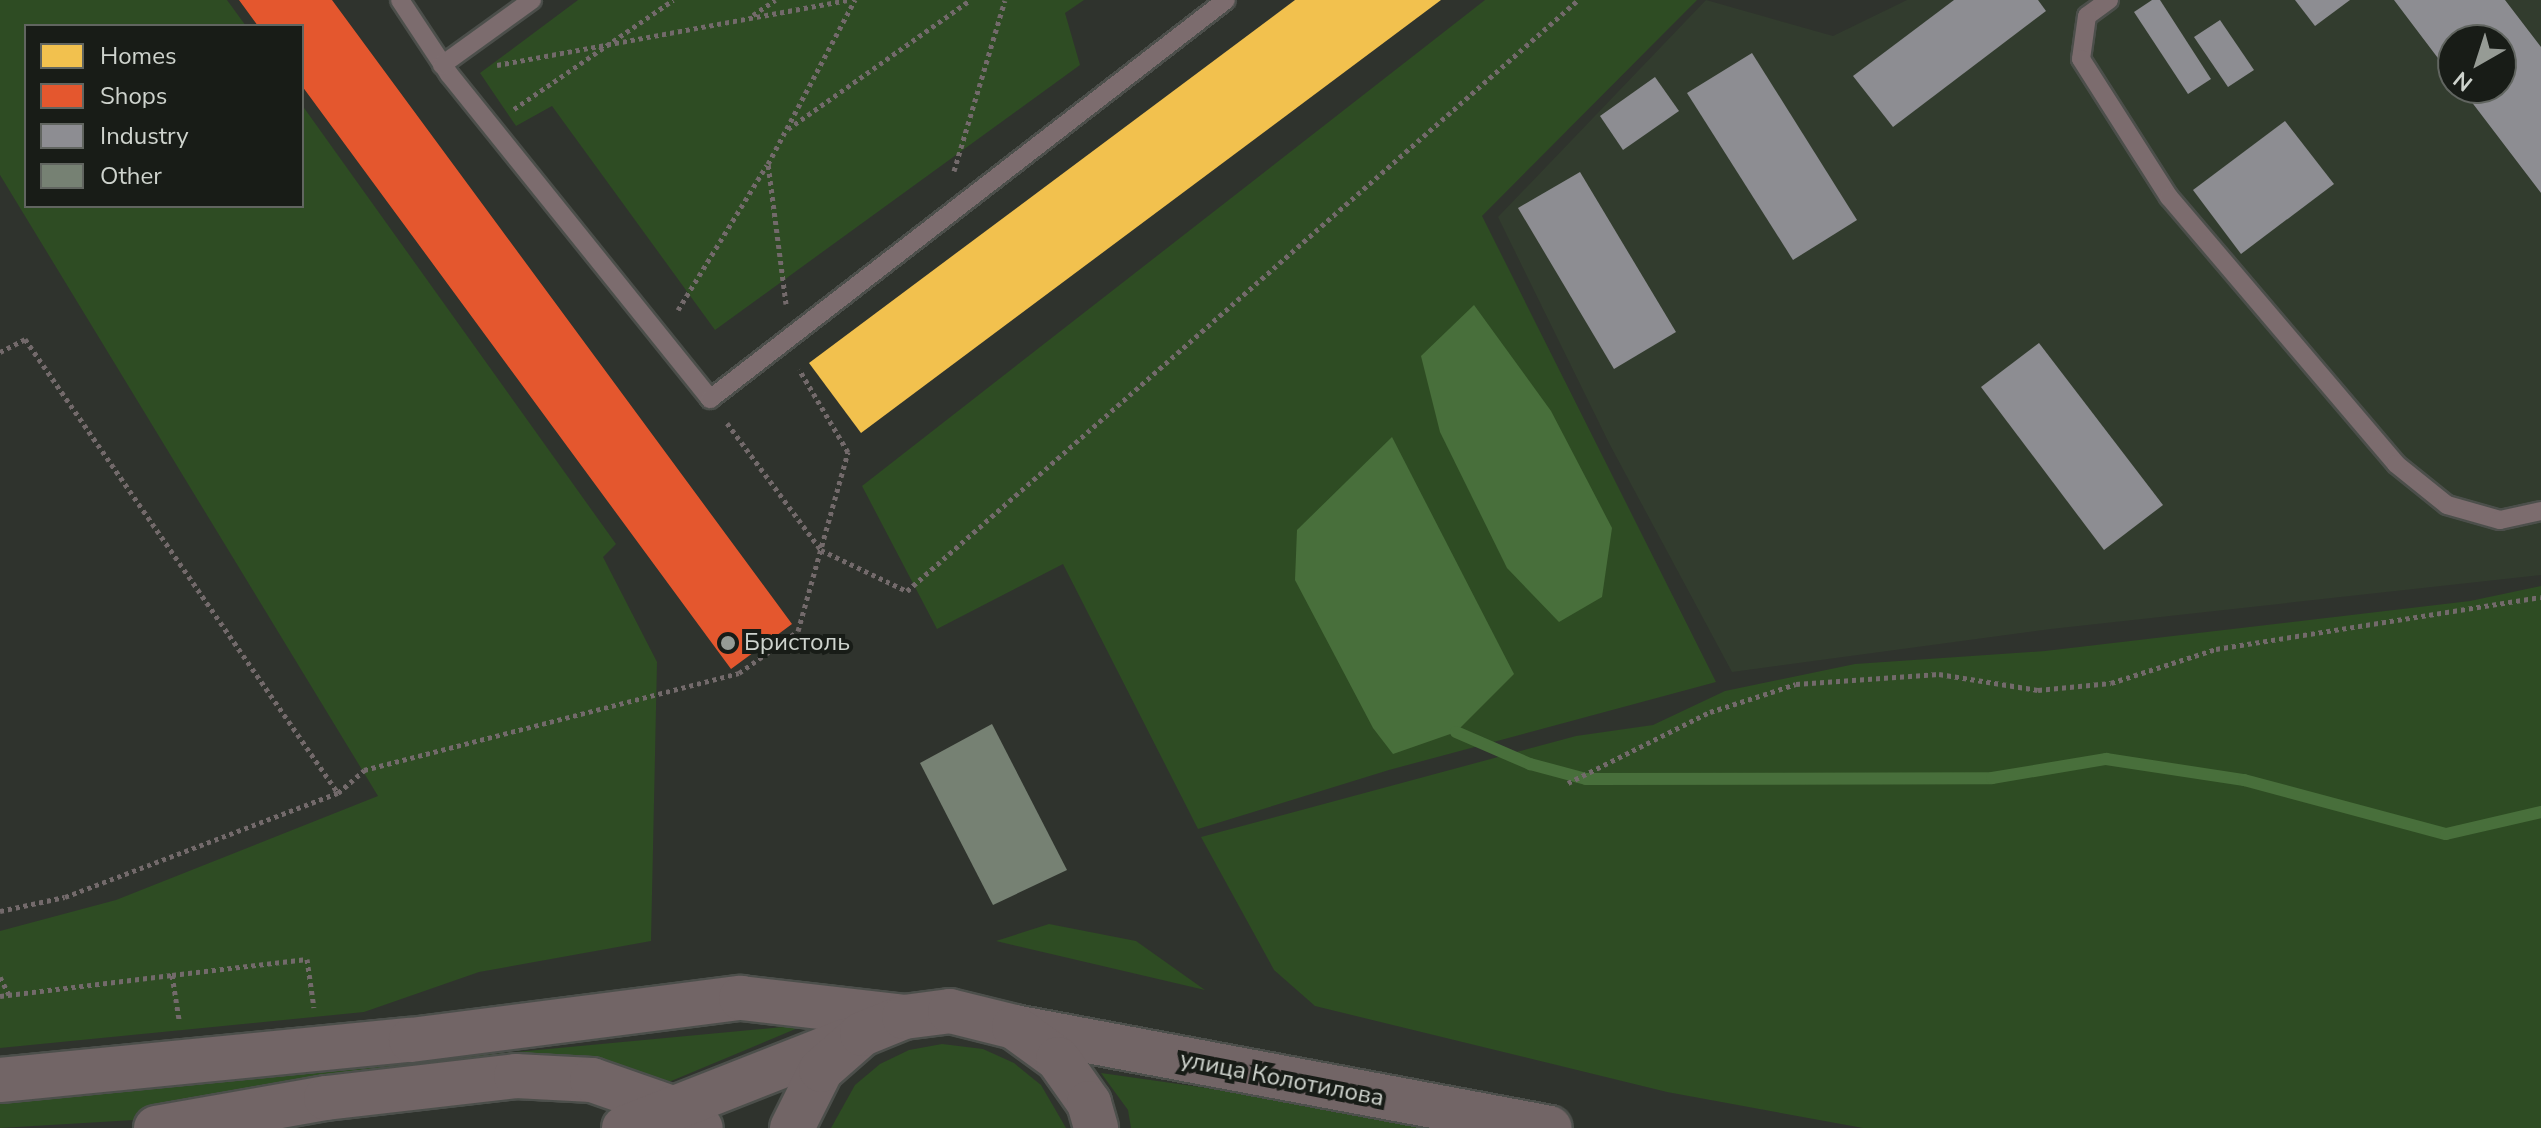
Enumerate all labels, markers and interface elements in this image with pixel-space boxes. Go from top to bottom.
legend [24,24,304,208]
north arrow [2437,24,2517,104]
text: Homes [100,40,176,72]
text: N [2447,64,2479,98]
text: Shops [100,80,167,112]
text: Industry [100,120,189,152]
text: Other [100,160,162,192]
place label: Бристоль [744,629,850,657]
marker: Бристоль [719,634,737,652]
street label: улица Колотилова [1178,1045,1386,1113]

